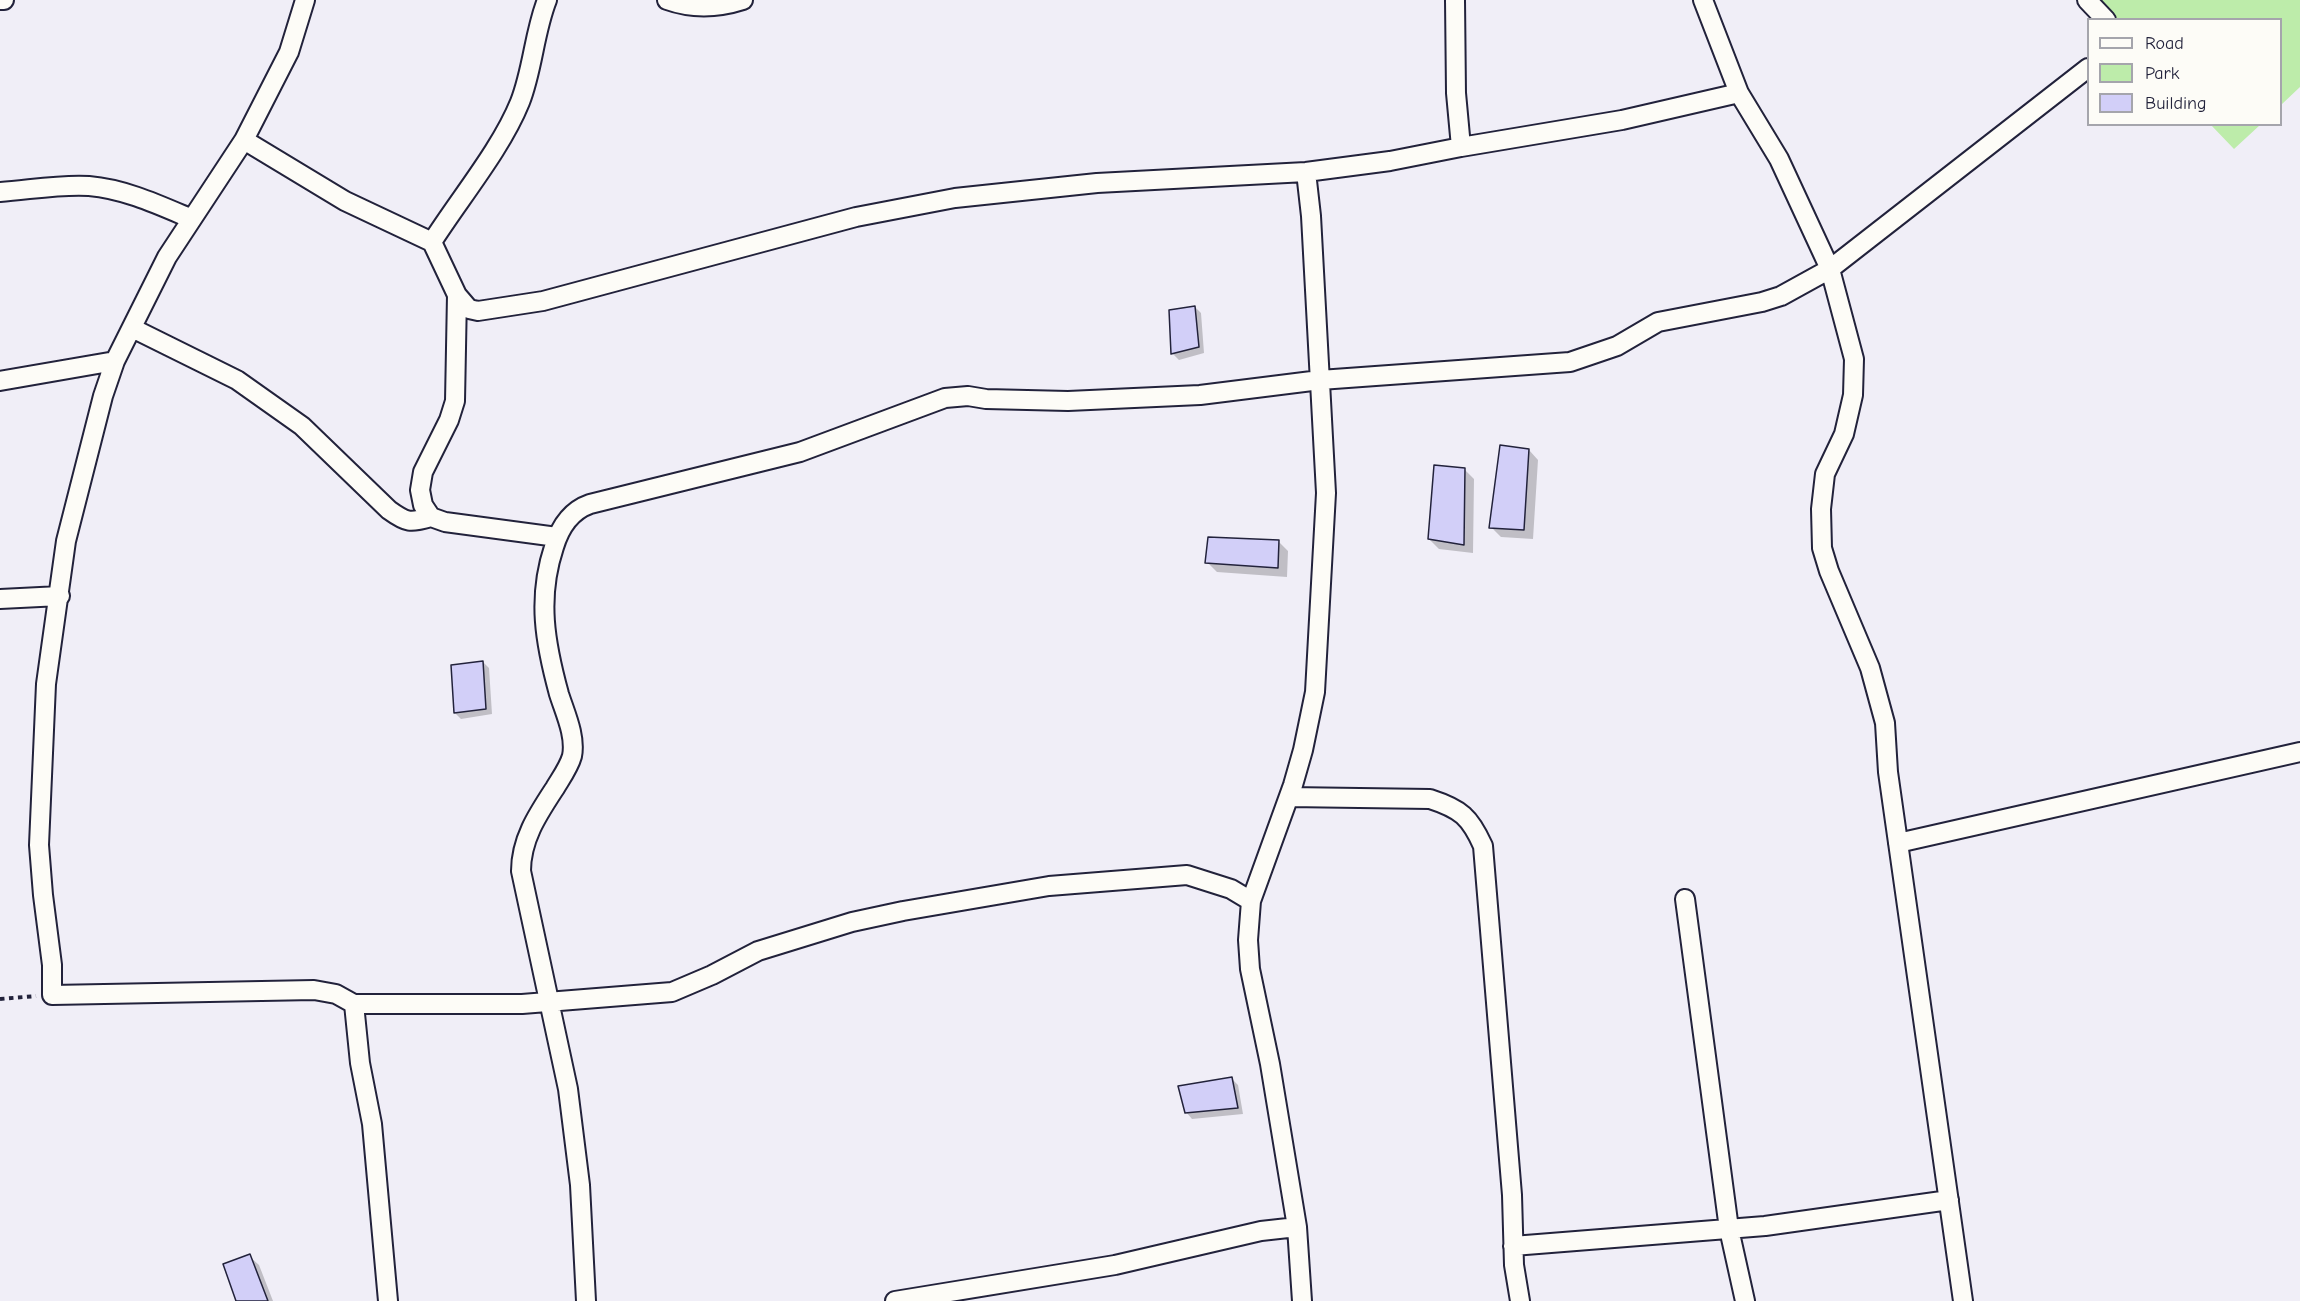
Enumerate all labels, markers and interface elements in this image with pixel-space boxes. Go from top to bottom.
legend [2087,18,2282,126]
text: Road [2145,33,2184,54]
text: Park [2145,63,2179,84]
text: Building [2145,93,2207,114]

